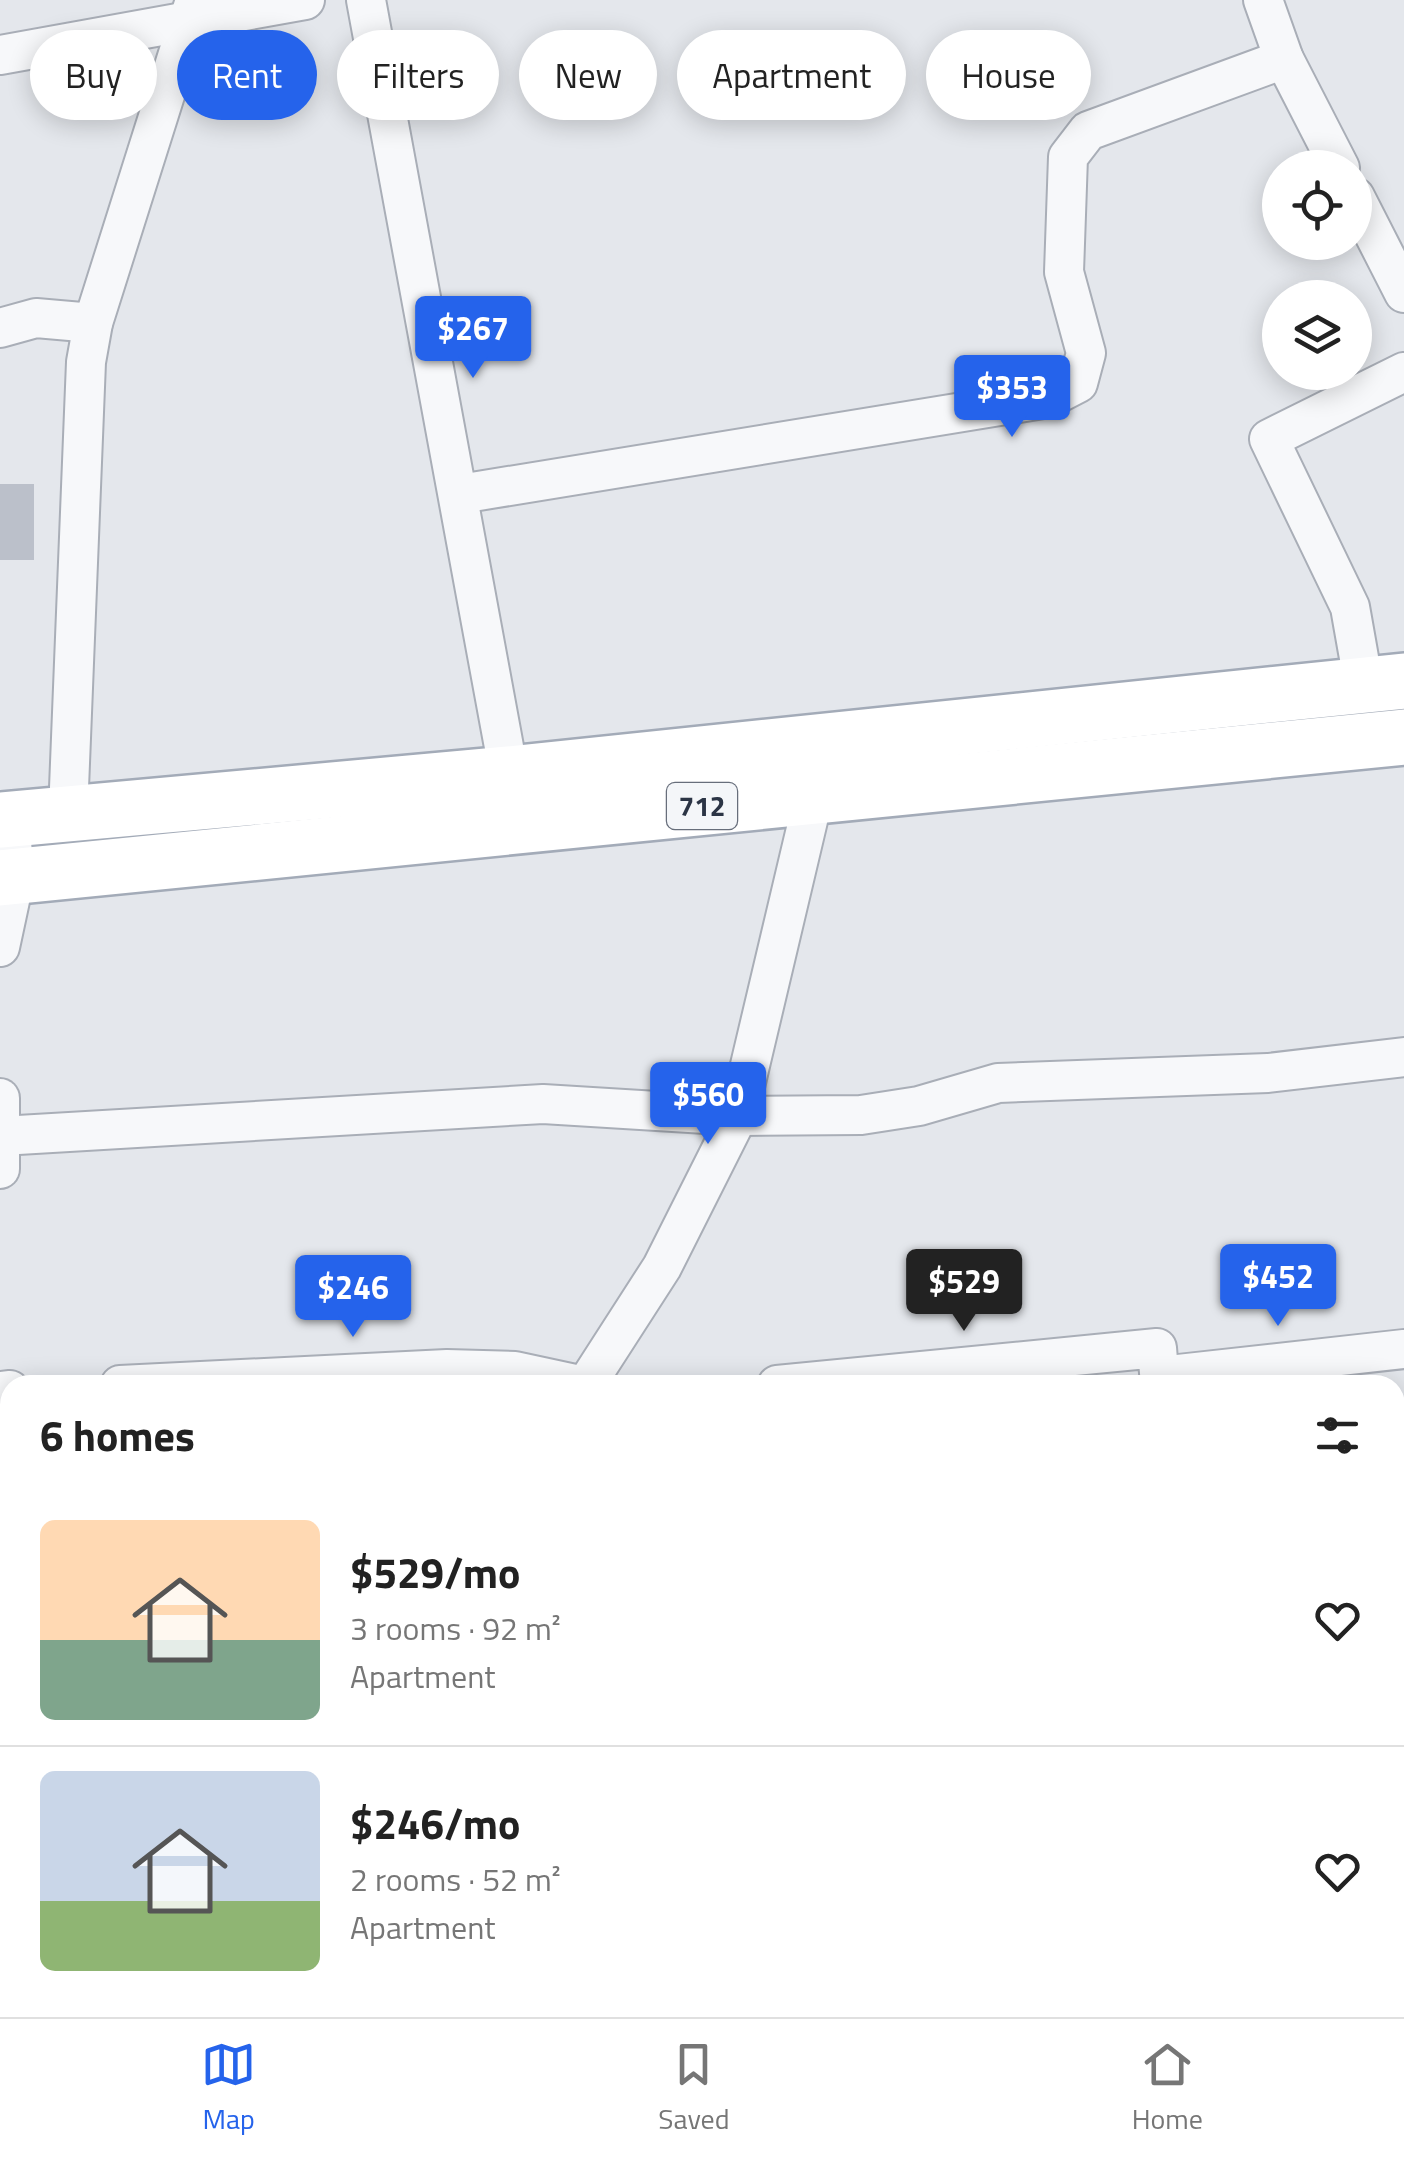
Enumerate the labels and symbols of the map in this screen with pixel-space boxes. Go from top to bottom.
pin: $267 [414,296,532,381]
pin: $353 [953,355,1071,440]
road number: 712 [667,783,737,829]
pin: $560 [649,1062,767,1147]
pin: $452 [1219,1244,1337,1329]
pin: $529 [905,1249,1023,1334]
pin: $246 [294,1255,412,1340]

